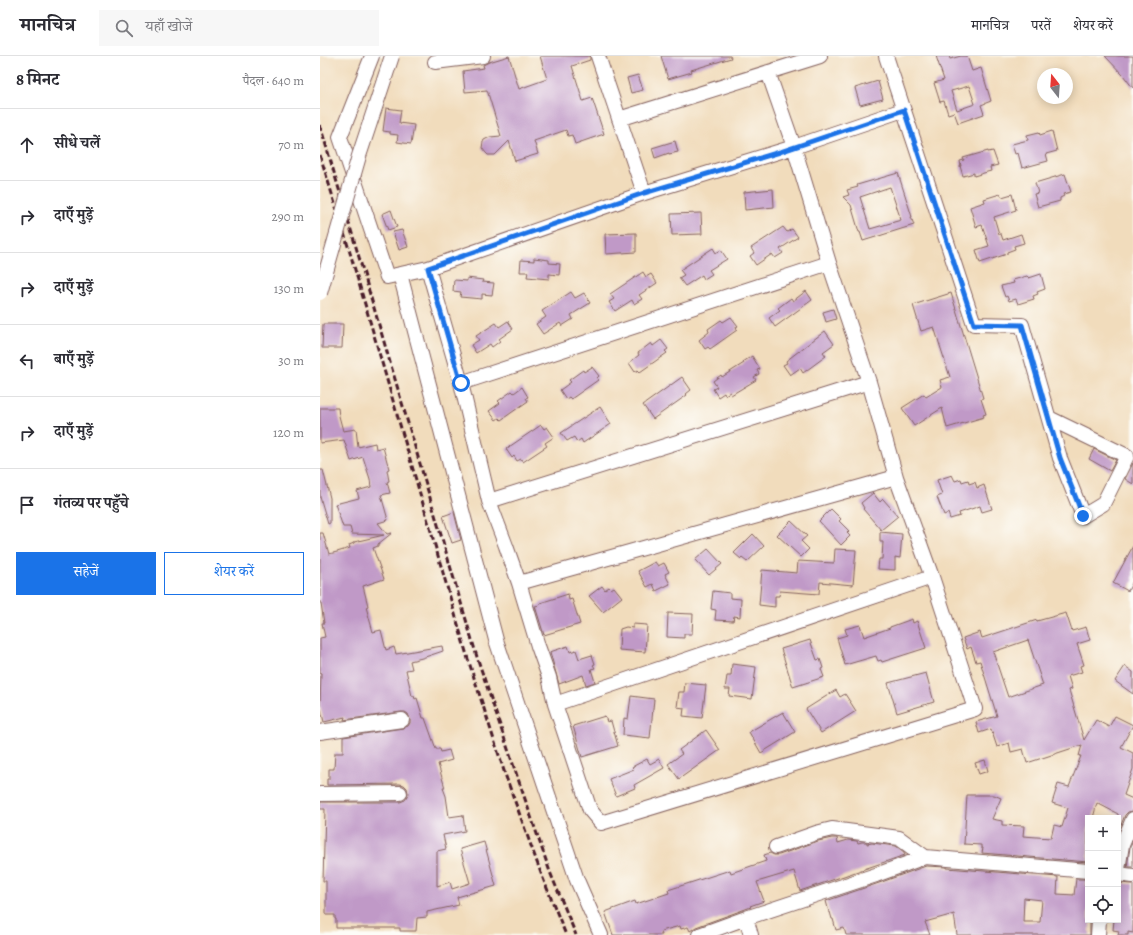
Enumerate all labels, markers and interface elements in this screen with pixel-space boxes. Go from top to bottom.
search box [99,10,379,46]
text: मानचित्र [20,12,75,38]
text: यहाँ खोजें [145,16,192,36]
text: मानचित्र [971,16,1009,35]
text: परतें [1031,16,1051,35]
text: शेयर करें [1073,16,1113,35]
icon: search [113,17,135,39]
text: 8 मिनट [16,68,59,91]
north arrow [1037,68,1073,104]
text: पैदल · 640 m [243,72,304,89]
text: सीधे चलें [54,133,100,153]
icon: ahead [16,134,38,156]
text: 70 m [278,136,304,153]
text: दाएँ मुड़ें [54,205,93,225]
icon: right [16,206,38,228]
text: 290 m [272,208,304,225]
text: दाएँ मुड़ें [54,277,93,297]
icon: right [16,278,38,300]
text: 130 m [274,280,304,297]
text: बाएँ मुड़ें [54,349,94,369]
icon: left [16,350,38,372]
text: 30 m [278,352,304,369]
route start [452,374,470,392]
text: दाएँ मुड़ें [54,421,93,441]
icon: right [16,422,38,444]
text: 120 m [273,424,304,441]
text: गंतव्य पर पहुँचे [54,493,129,513]
icon: arrive [16,494,38,516]
route end [1074,507,1092,525]
button: सहेजें [16,552,156,595]
button: शेयर करें [164,552,304,595]
map controls [1085,815,1121,923]
button: + [1085,815,1121,851]
button: − [1085,851,1121,887]
button: locate [1085,887,1121,923]

